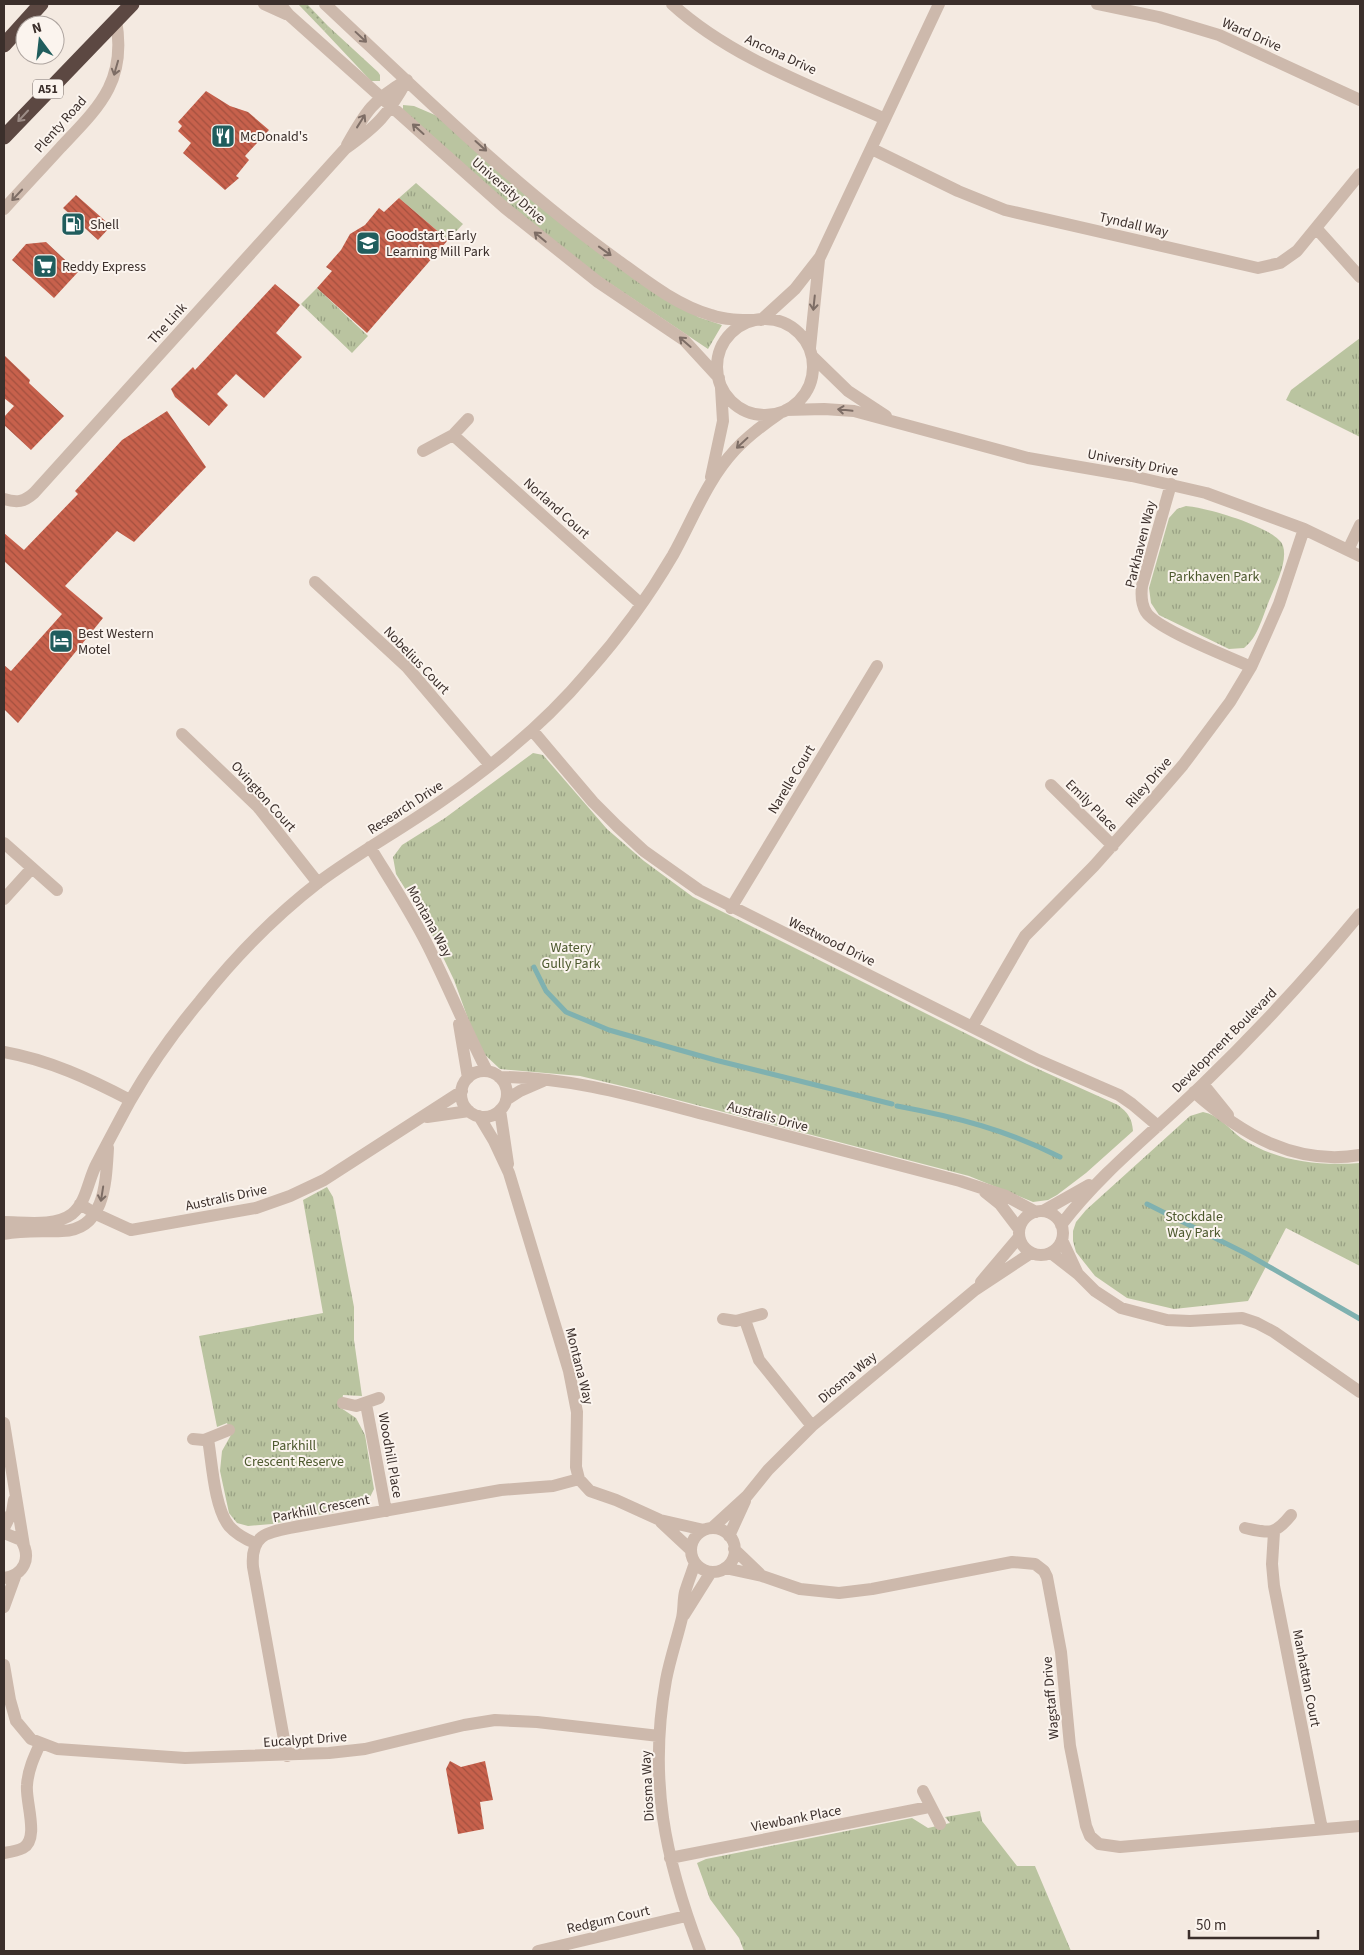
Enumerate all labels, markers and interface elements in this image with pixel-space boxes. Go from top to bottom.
street label: Ward Drive [1219,13,1285,57]
north arrow [15,15,65,65]
text: N [30,18,44,39]
street label: Ancona Drive [742,30,820,80]
one-way arrow [354,31,367,43]
one-way arrow [111,60,120,76]
road number: A51 [33,80,63,98]
street label: Plenty Road [30,92,92,157]
one-way arrow [17,109,29,122]
one-way arrow [356,114,366,128]
restaurant icon: McDonald's [210,123,236,149]
one-way arrow [411,123,424,135]
place label: McDonald's [240,127,308,147]
one-way arrow [474,141,487,152]
street label: University Drive [467,153,550,229]
one-way arrow [11,188,23,201]
street label: Tyndall Way [1097,207,1171,243]
fuel station icon: Shell [60,211,86,237]
place label: Shell [90,215,120,235]
place label: Goodstart Early Learning Mill Park [386,226,490,262]
school or university icon: Goodstart Early Learning Mill Park [355,230,381,256]
one-way arrow [533,231,546,242]
one-way arrow [598,246,612,256]
supermarket icon: Reddy Express [32,253,58,279]
place label: Reddy Express [62,257,146,277]
one-way arrow [809,295,819,311]
street label: The Link [144,298,192,349]
one-way arrow [679,336,692,348]
one-way arrow [837,405,853,415]
one-way arrow [735,437,748,449]
street label: University Drive [1086,444,1180,482]
street label: Norland Court [519,473,594,544]
street label: Parkhaven Way [1120,498,1162,590]
park label: Parkhaven Park [1169,567,1260,587]
street label: Nobelius Court [379,622,454,699]
place label: Best Western Motel [78,624,154,660]
hotel icon: Best Western Motel [48,628,74,654]
street label: Narelle Court [763,741,821,818]
street label: Riley Drive [1121,753,1177,812]
street label: Ovington Court [226,757,301,837]
street label: Emily Place [1061,775,1122,836]
street label: Research Drive [364,776,447,840]
street label: Montana Way [401,882,457,961]
street label: Westwood Drive [785,912,878,972]
park label: Watery Gully Park [542,938,601,974]
street label: Development Boulevard [1168,984,1282,1098]
street label: Australis Drive [725,1097,810,1137]
street label: Australis Drive [184,1180,269,1216]
one-way arrow [97,1185,107,1201]
park label: Stockdale Way Park [1165,1207,1223,1243]
street label: Montana Way [560,1326,598,1407]
street label: Diosma Way [814,1347,882,1408]
street label: Woodhill Place [373,1411,407,1500]
park label: Parkhill Crescent Reserve [244,1436,344,1472]
street label: Parkhill Crescent [271,1490,372,1528]
street label: Manhattan Court [1287,1628,1325,1729]
street label: Wagstaff Drive [1037,1656,1065,1740]
street label: Eucalypt Drive [263,1727,348,1753]
street label: Diosma Way [636,1749,660,1822]
street label: Viewbank Place [749,1800,843,1838]
street label: Redgum Court [565,1901,652,1939]
scale bar [1189,1908,1318,1940]
text: 50 m [1196,1915,1226,1936]

